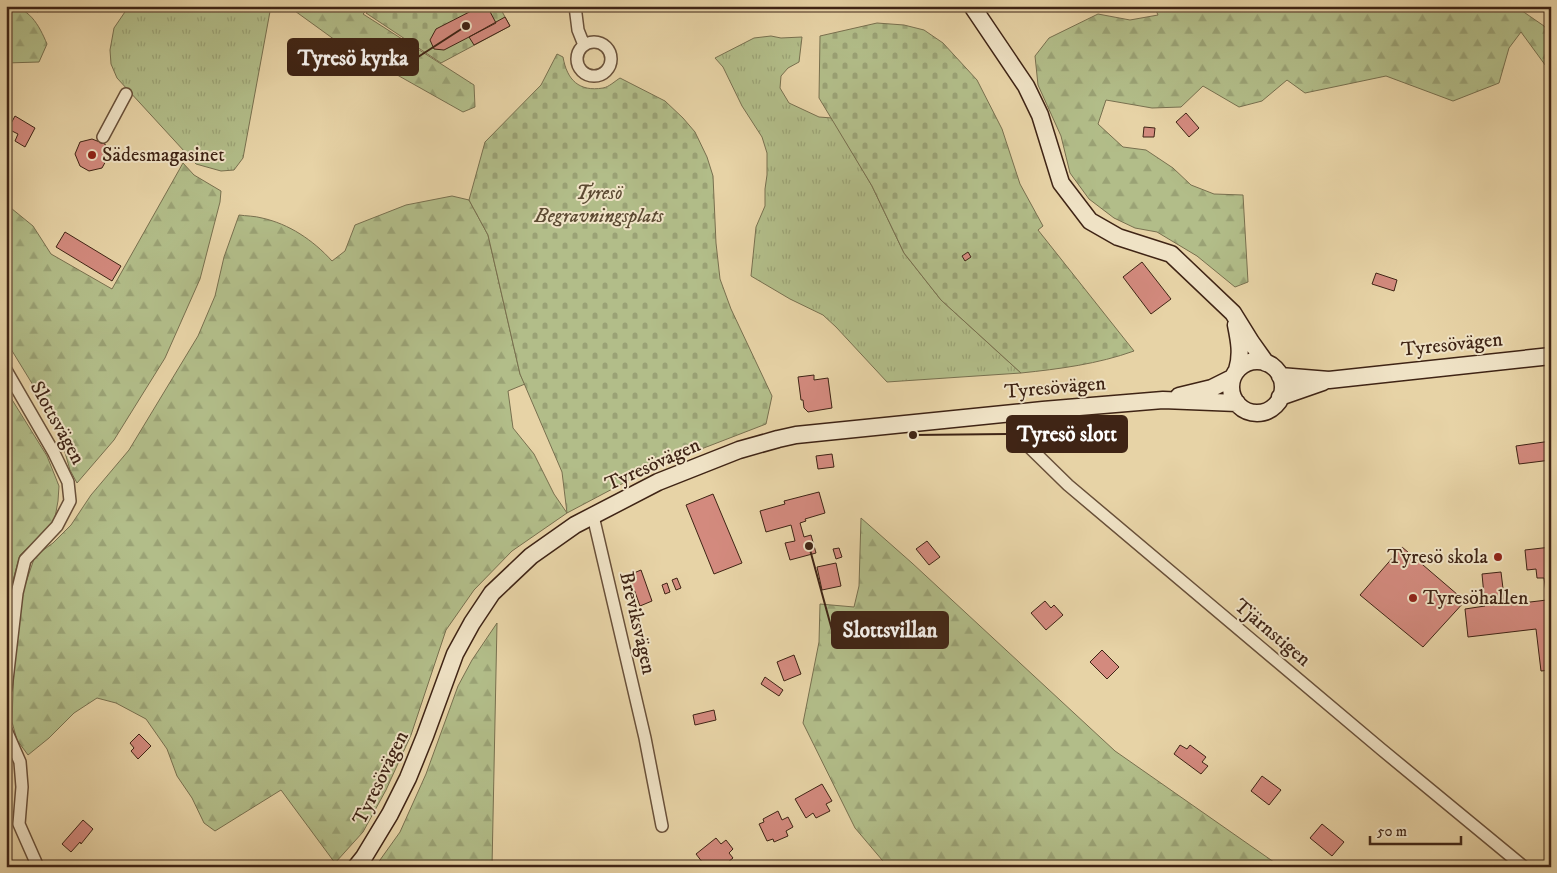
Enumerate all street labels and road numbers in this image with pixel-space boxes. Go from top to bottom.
street label: Tyresövägen [1400,327,1504,363]
street label: Tyresövägen [1003,371,1107,405]
street label: Slottsvägen [24,377,90,470]
street label: Tyresövägen [602,433,705,497]
street label: Breviksvägen [613,569,661,677]
street label: Tjärnstigen [1228,594,1316,673]
street label: Tyresövägen [347,726,415,829]

